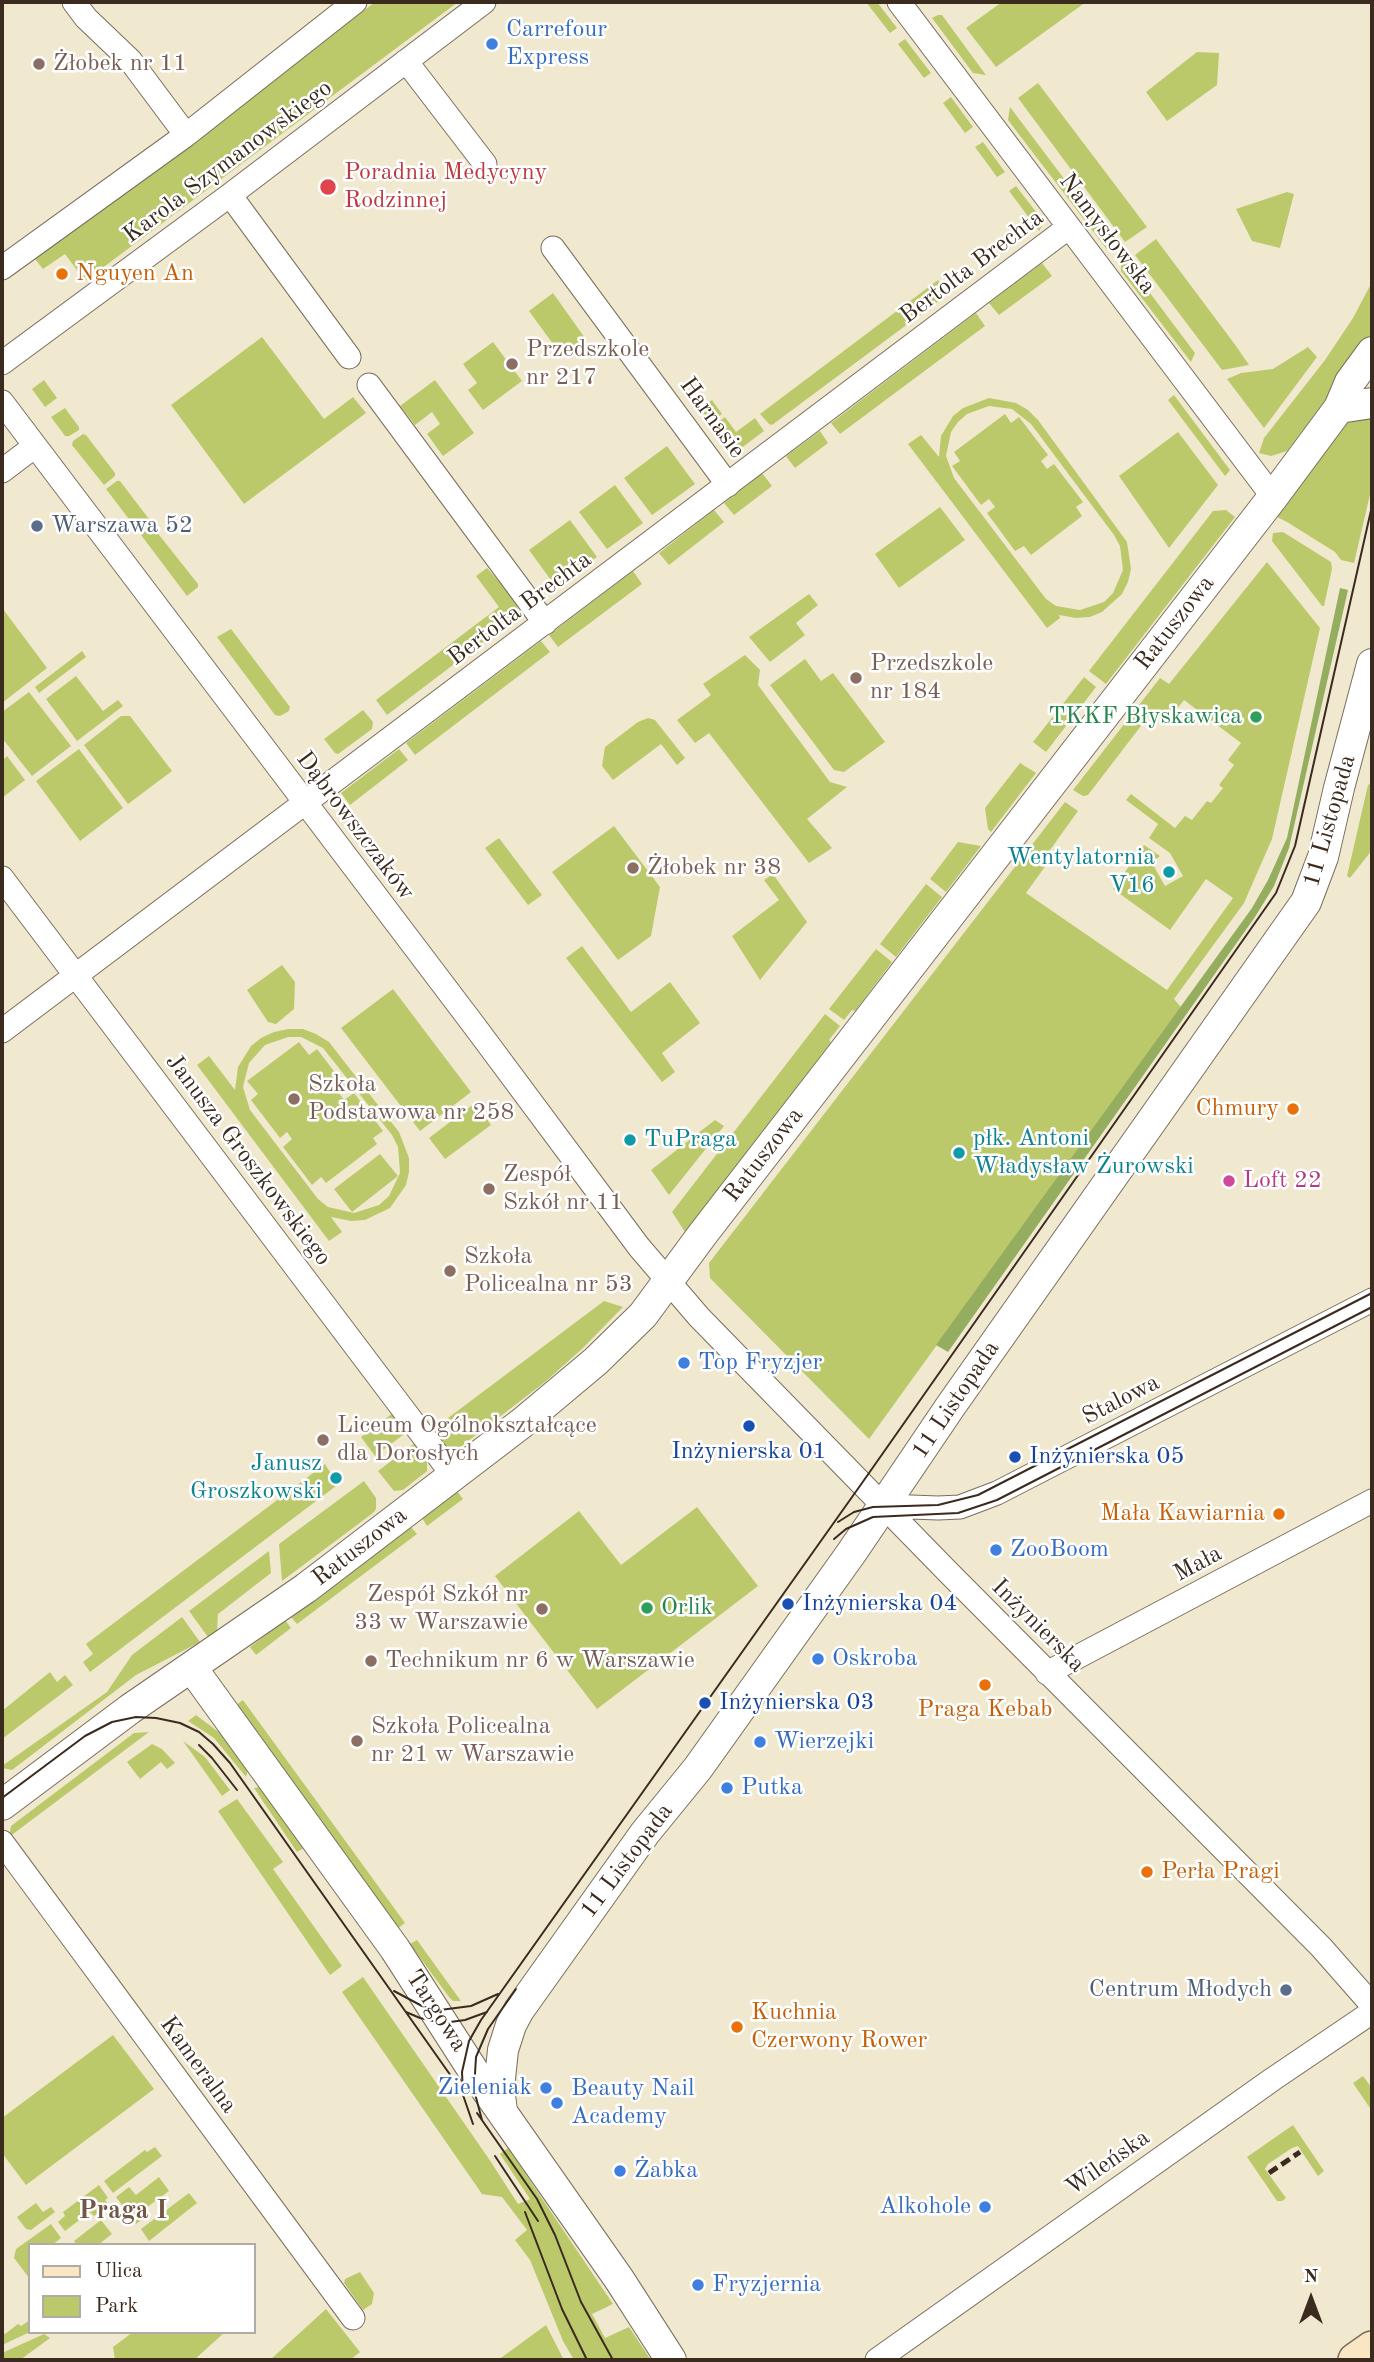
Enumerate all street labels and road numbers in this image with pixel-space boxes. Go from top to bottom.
street label: Karola Szymanowskiego [118,74,338,250]
street label: Namysłowska [1052,168,1162,300]
street label: Bertolta Brechta [894,204,1050,330]
street label: Harnasie [673,372,751,464]
street label: Bertolta Brechta [442,546,598,672]
street label: Ratuszowa [1129,570,1221,676]
street label: Dąbrowszczaków [290,746,420,906]
street label: 11 Listopada [1297,751,1363,891]
street label: Janusza Groszkowskiego [159,1048,337,1272]
street label: Ratuszowa [718,1102,810,1208]
street label: 11 Listopada [906,1335,1006,1465]
street label: Stalowa [1078,1368,1164,1432]
street label: Ratuszowa [307,1501,413,1593]
street label: Mała [1169,1539,1227,1589]
street label: Inżynierska [985,1573,1091,1679]
street label: 11 Listopada [574,1798,680,1924]
street label: Targowa [399,1965,473,2057]
street label: Kameralna [153,2011,243,2119]
street label: Wileńska [1060,2124,1156,2202]

